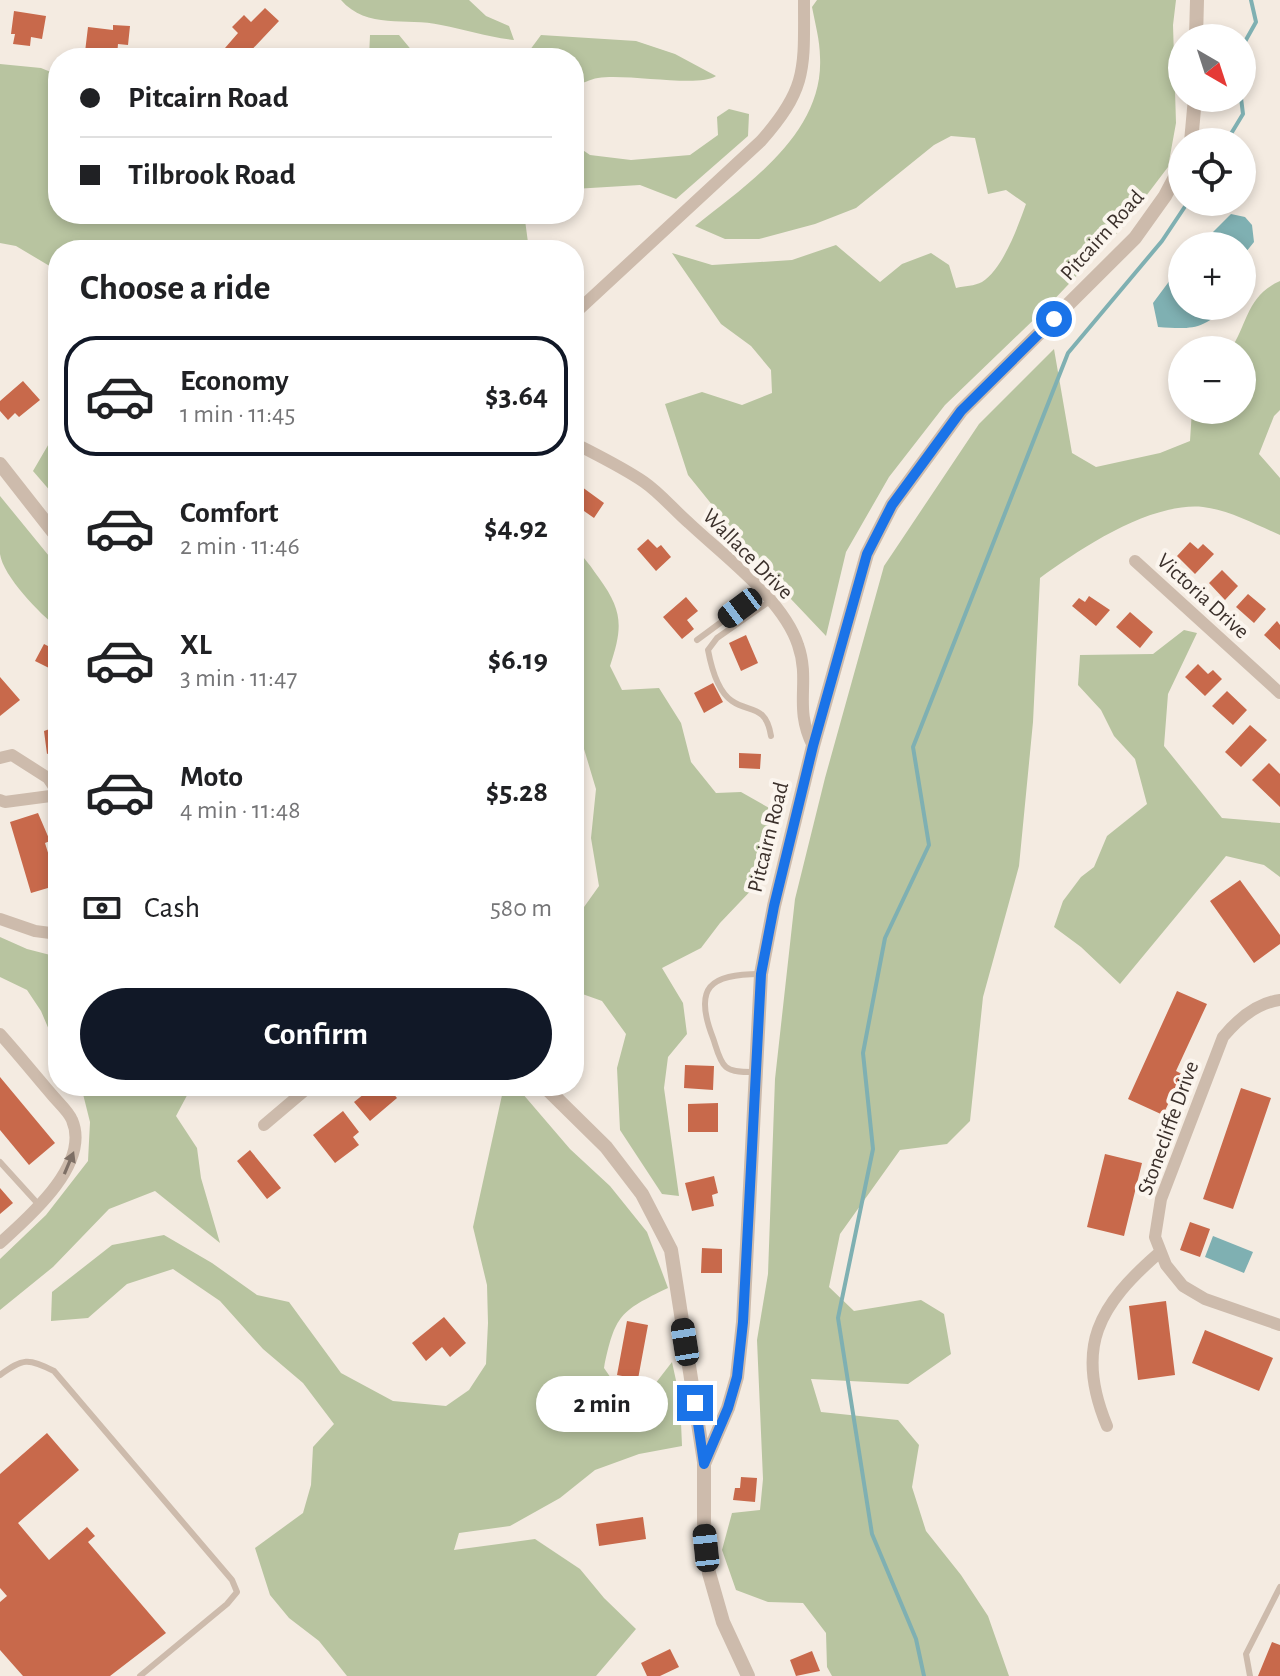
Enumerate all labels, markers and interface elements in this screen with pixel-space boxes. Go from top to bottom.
north arrow [1168,24,1256,112]
map controls [1168,24,1256,424]
text: Pitcairn Road [128,83,288,113]
button: locate [1168,128,1256,216]
text: Tilbrook Road [128,160,296,190]
street label: Pitcairn Road [1056,186,1148,284]
button: + [1168,232,1256,320]
text: Choose a ride [80,270,270,306]
route start [1036,301,1072,337]
button: − [1168,336,1256,424]
icon: car [84,360,156,432]
text: Economy [180,366,289,396]
text: $3.64 [485,381,548,411]
text: 1 min · 11:45 [180,401,296,427]
icon: car [84,492,156,564]
text: Comfort [180,498,279,528]
street label: Wallace Drive [699,505,797,603]
text: $4.92 [484,513,548,543]
text: 2 min · 11:46 [180,533,300,559]
street label: Victoria Drive [1153,549,1253,643]
car [714,584,766,632]
icon: car [84,624,156,696]
text: XL [180,630,212,660]
text: $6.19 [488,645,548,675]
text: 3 min · 11:47 [180,665,297,691]
icon: car [84,756,156,828]
text: Moto [180,762,243,792]
text: $5.28 [486,777,548,807]
street label: Pitcairn Road [744,779,792,895]
text: 4 min · 11:48 [180,797,301,823]
icon: cash [80,886,124,930]
text: Cash [144,893,200,923]
text: 580 m [490,895,552,921]
button: Confirm [80,988,552,1080]
street label: Stonecliffe Drive [1134,1058,1202,1198]
one-way arrow [62,1151,75,1175]
car [669,1316,701,1368]
callout: 2 min [535,1375,667,1431]
route end [677,1385,713,1421]
text: 2 min [573,1391,631,1417]
car [692,1523,720,1573]

